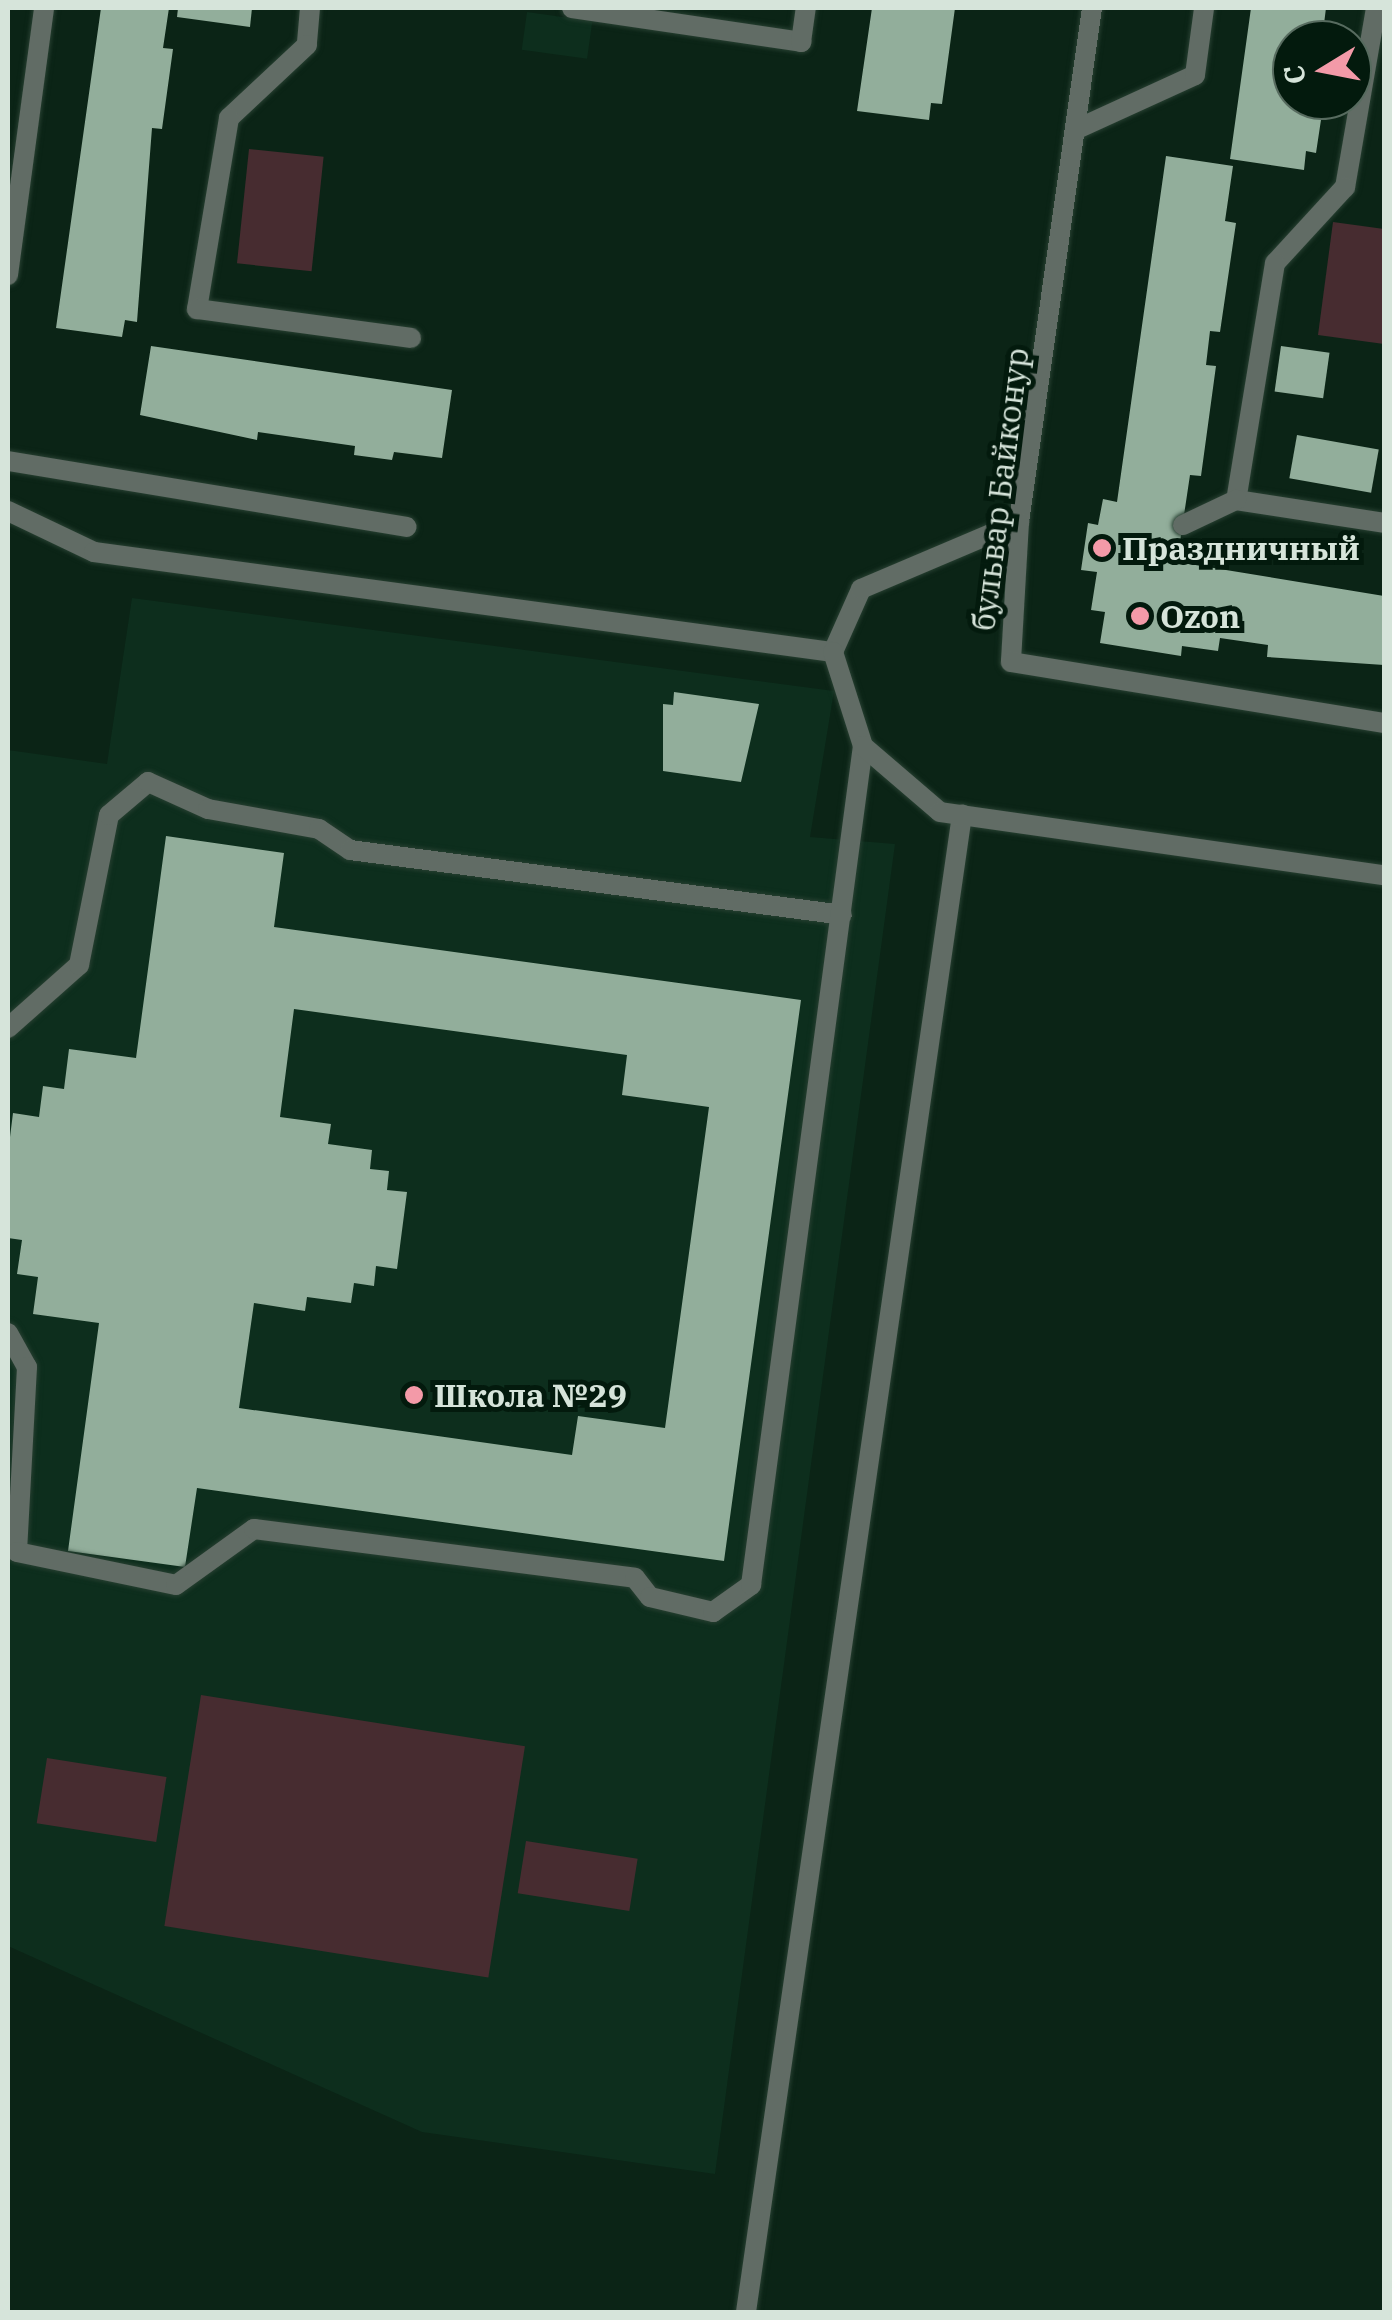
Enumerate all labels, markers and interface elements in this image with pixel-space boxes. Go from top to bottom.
north arrow [1272,20,1372,120]
text: С [1274,63,1314,87]
street label: бульвар Байконур [964,345,1036,633]
place label: Праздничный [1122,529,1360,567]
marker: Праздничный [1091,537,1113,559]
place label: Ozon [1160,597,1240,635]
marker: Ozon [1129,605,1151,627]
place label: Школа №29 [434,1376,627,1414]
marker: Школа №29 [403,1384,425,1406]

